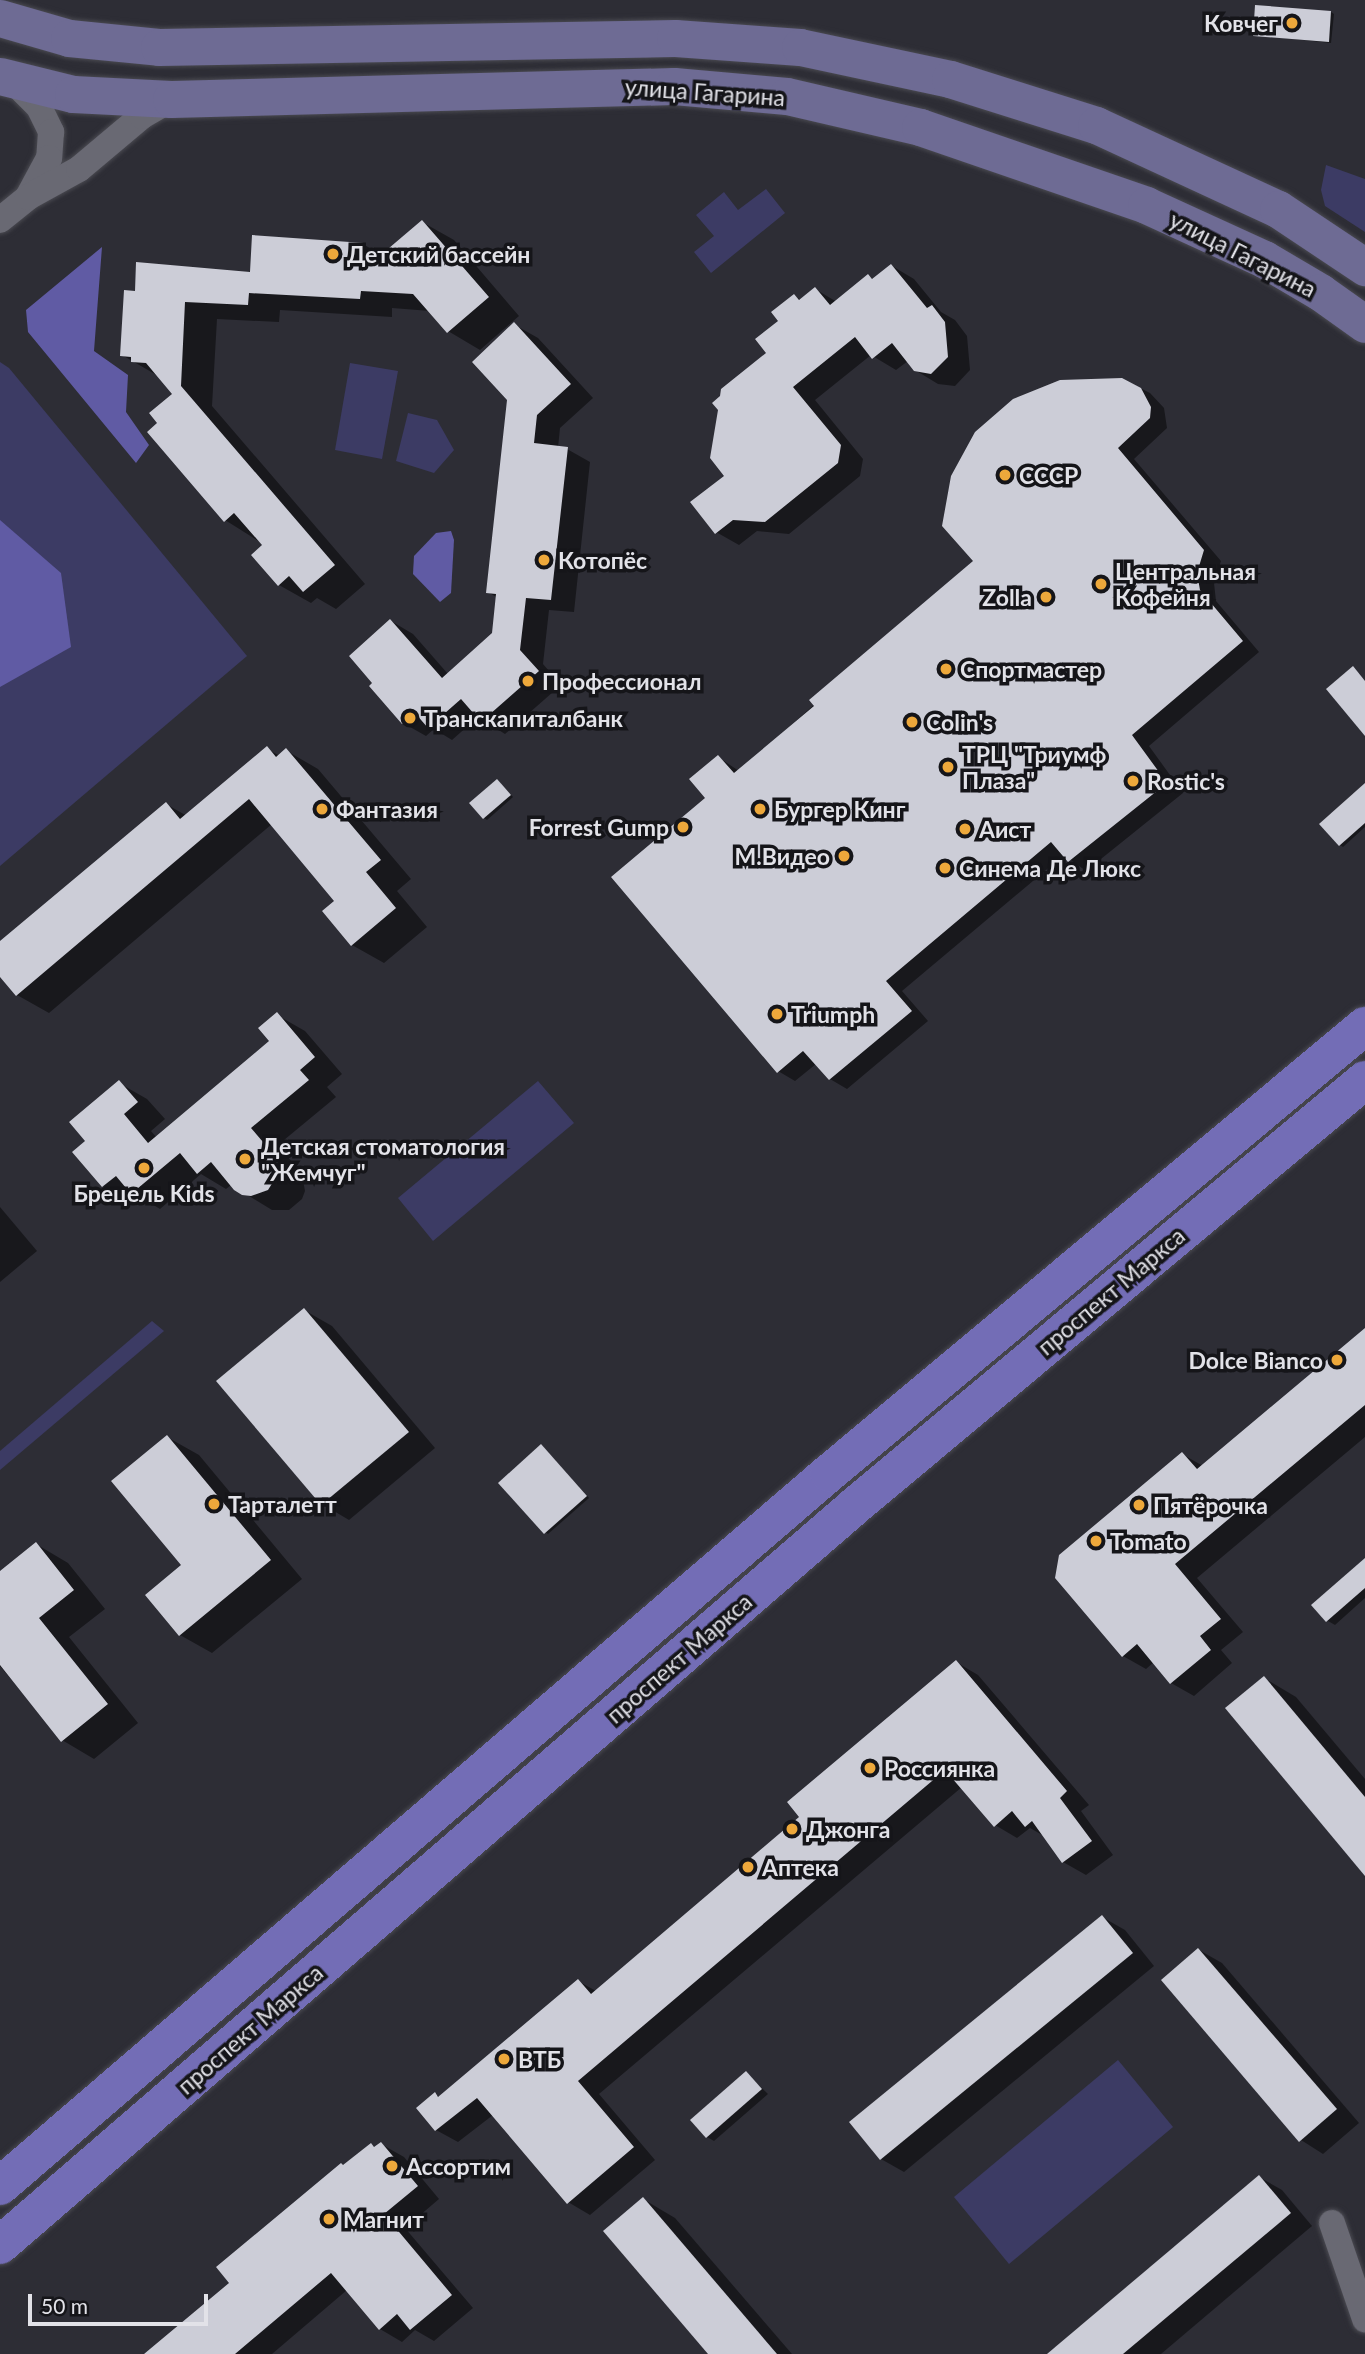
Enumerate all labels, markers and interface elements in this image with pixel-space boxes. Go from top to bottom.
place label: Ковчег [1204,9,1278,37]
marker: Ковчег [1284,15,1300,31]
street label: улица Гагарина [624,73,786,111]
street label: улица Гагарина [1165,205,1321,303]
place label: Детский бассейн [347,240,530,268]
marker: Детский бассейн [325,246,341,262]
place label: СССР [1019,461,1078,489]
marker: СССР [997,467,1013,483]
place label: Котопёс [558,546,647,574]
marker: Котопёс [536,552,552,568]
place label: Центральная Кофейня [1115,557,1256,611]
marker: Центральная Кофейня [1093,576,1109,592]
place label: Zolla [982,583,1032,611]
marker: Zolla [1038,589,1054,605]
place label: Спортмастер [960,655,1102,683]
marker: Спортмастер [938,661,954,677]
place label: Профессионал [542,667,701,695]
marker: Профессионал [520,673,536,689]
place label: Транскапиталбанк [424,704,623,732]
place label: Colin's [926,708,993,736]
marker: Транскапиталбанк [402,710,418,726]
marker: Colin's [904,714,920,730]
place label: ТРЦ "Триумф Плаза" [962,740,1106,794]
marker: ТРЦ "Триумф Плаза" [940,759,956,775]
place label: Rostic's [1147,767,1225,795]
marker: Rostic's [1125,773,1141,789]
place label: Фантазия [336,795,438,823]
place label: Бургер Кинг [774,795,905,823]
marker: Фантазия [314,801,330,817]
marker: Бургер Кинг [752,801,768,817]
place label: Forrest Gump [529,813,669,841]
place label: Аист [979,815,1031,843]
marker: Forrest Gump [675,819,691,835]
marker: Аист [957,821,973,837]
place label: М.Видео [735,842,830,870]
marker: М.Видео [836,848,852,864]
place label: Синема Де Люкс [959,854,1141,882]
marker: Синема Де Люкс [937,860,953,876]
place label: Triumph [791,1000,875,1028]
marker: Triumph [769,1006,785,1022]
place label: Детская стоматология "Жемчуг" [261,1132,505,1186]
marker: Детская стоматология "Жемчуг" [235,1149,255,1169]
marker: Брецель Kids [136,1160,152,1176]
place label: Брецель Kids [73,1179,215,1207]
street label: проспект Маркса [1032,1221,1190,1361]
place label: Dolce Bianco [1188,1346,1323,1374]
marker: Dolce Bianco [1329,1352,1345,1368]
place label: Тарталетт [228,1490,337,1518]
place label: Пятёрочка [1153,1491,1268,1519]
marker: Тарталетт [206,1496,222,1512]
marker: Пятёрочка [1131,1497,1147,1513]
place label: Tomato [1110,1527,1187,1555]
marker: Tomato [1088,1533,1104,1549]
street label: проспект Маркса [601,1587,757,1729]
place label: Россиянка [884,1754,995,1782]
marker: Россиянка [862,1760,878,1776]
place label: Джонга [806,1815,891,1843]
marker: Джонга [784,1821,800,1837]
place label: Аптека [762,1853,839,1881]
marker: Аптека [740,1859,756,1875]
street label: проспект Маркса [172,1958,328,2100]
place label: ВТБ [518,2045,561,2073]
marker: ВТБ [496,2051,512,2067]
place label: Ассортим [406,2152,511,2180]
marker: Ассортим [384,2158,400,2174]
place label: Магнит [343,2205,424,2233]
marker: Магнит [321,2211,337,2227]
scale bar [32,2280,212,2324]
text: 50 m [41,2293,88,2318]

